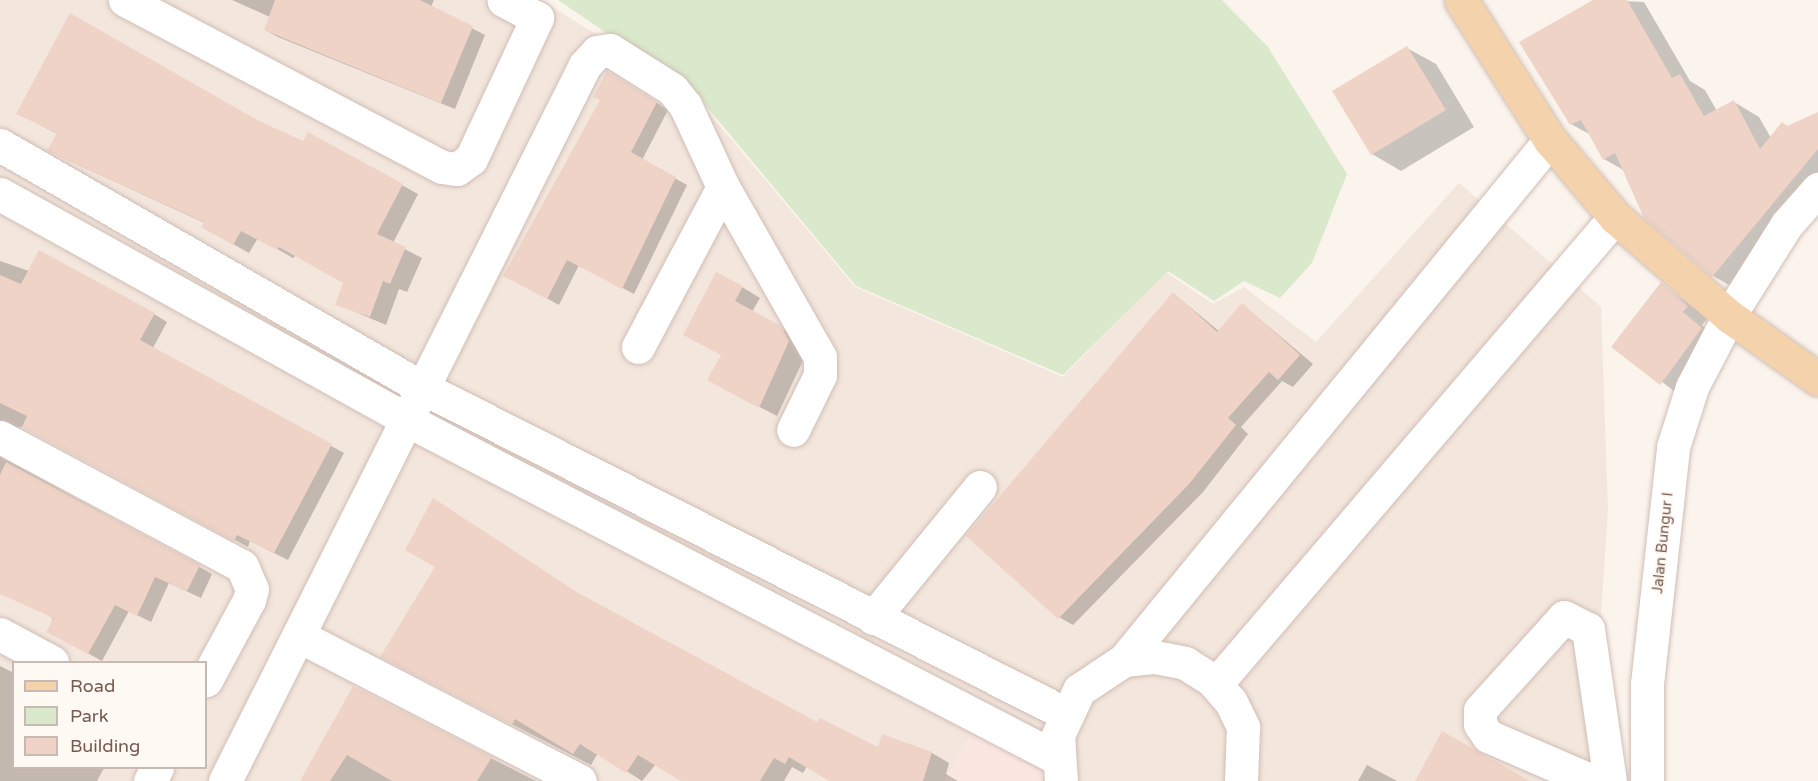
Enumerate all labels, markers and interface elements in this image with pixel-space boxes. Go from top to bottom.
street label: Jalan Bungur I [1649,491,1677,595]
legend [12,661,207,769]
text: Road [70,675,115,697]
text: Park [70,705,108,727]
text: Building [70,735,140,757]

